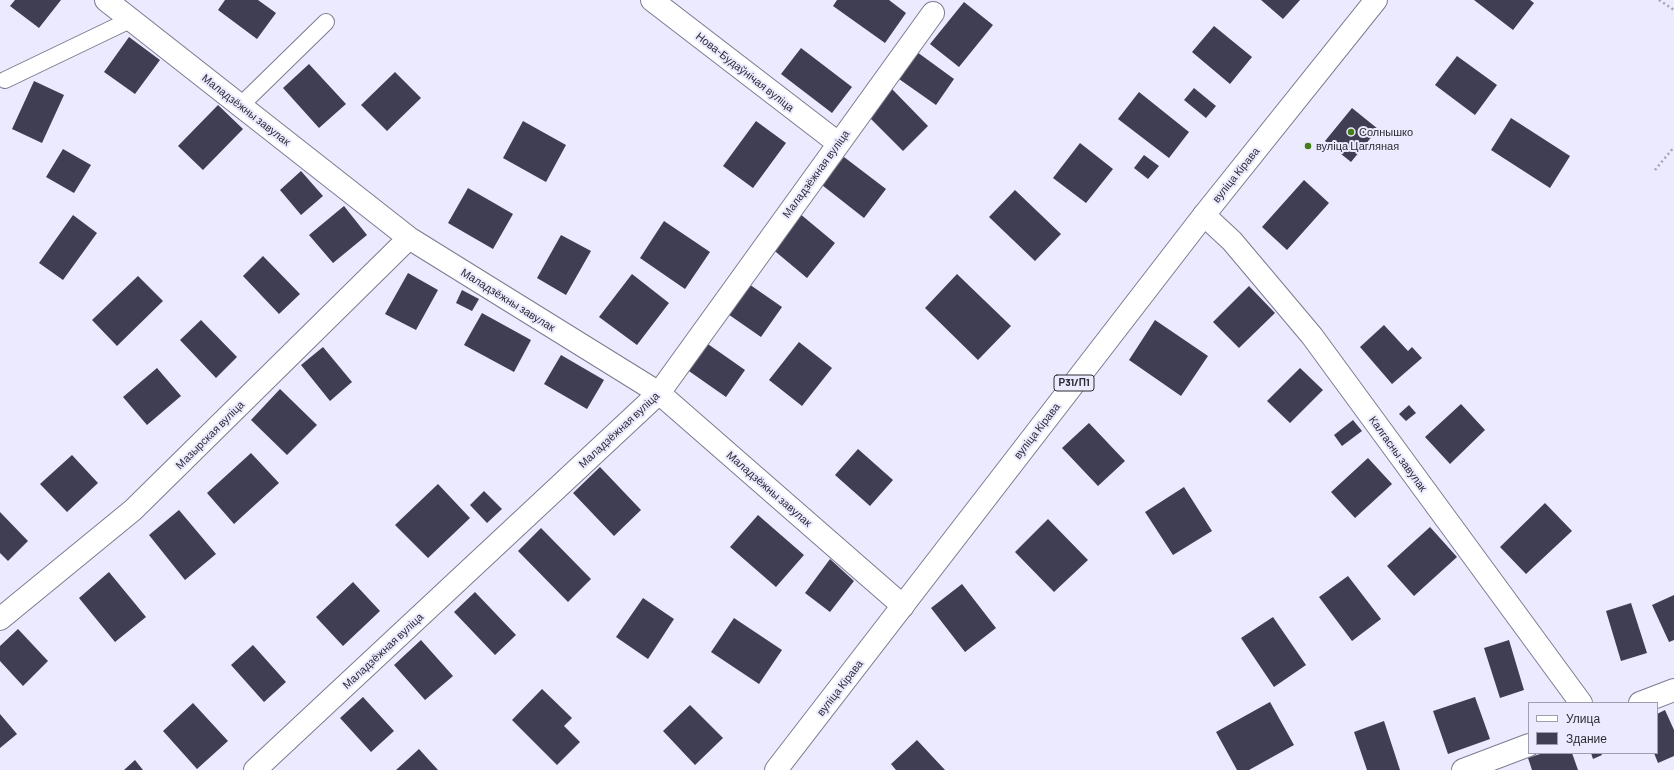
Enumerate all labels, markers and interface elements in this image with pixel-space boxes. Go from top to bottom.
street label: Нова-Будаўнічая вуліца [693,30,797,114]
street label: Маладзёжны завулак [199,71,293,149]
place label: Солнышко [1359,125,1413,139]
street label: Маладзёжная вуліца [780,127,852,221]
marker: Солнышко [1346,127,1356,137]
place label: вуліца Цагляная [1316,139,1399,153]
marker: вуліца Цагляная [1303,141,1313,151]
street label: вуліца Кірава [1210,145,1262,205]
street label: Маладзёжны завулак [459,266,557,334]
road number: Р31/П1 [1054,375,1094,391]
street label: Маладзёжная вуліца [576,389,662,471]
street label: Мазырская вуліца [173,398,247,472]
street label: вуліца Кірава [1011,400,1063,462]
street label: Калгасны завулак [1366,414,1430,494]
street label: Маладзёжны завулак [724,448,814,530]
street label: Маладзёжная вуліца [340,610,426,692]
street label: вуліца Кірава [814,657,866,719]
legend [1528,702,1658,754]
text: Улица [1566,711,1600,725]
text: Здание [1566,731,1607,745]

